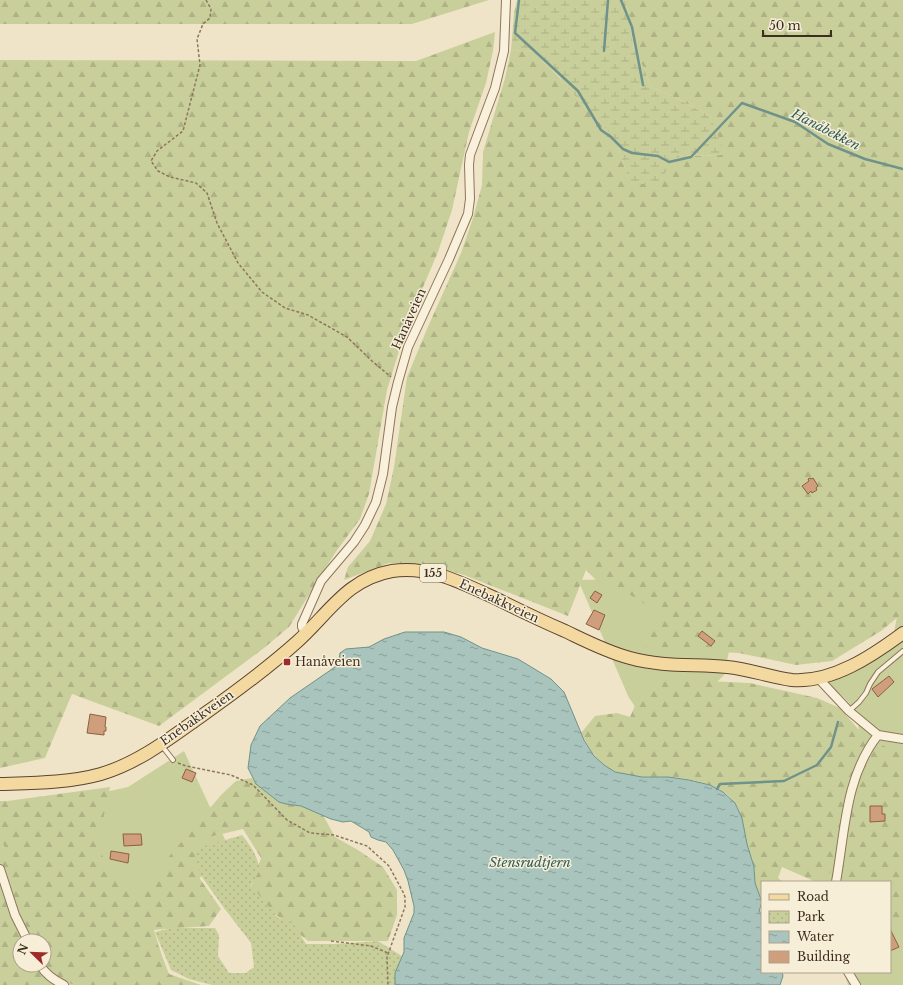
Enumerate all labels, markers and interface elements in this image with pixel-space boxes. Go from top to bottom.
scale bar [763,12,831,38]
text: 50 m [769,18,801,33]
water label: Hanåbekken [788,104,863,154]
street label: Hanåveien [388,286,429,352]
road number: 155 [420,564,446,582]
street label: Enebakkveien [457,576,541,626]
place label: Hanåveien [295,654,361,669]
marker: Hanåveien [282,657,292,667]
street label: Enebakkveien [157,687,236,748]
water label: Stensrudtjern [489,854,571,871]
legend [761,881,891,973]
text: Road [797,889,829,904]
text: Park [797,909,825,924]
text: Water [796,929,834,944]
north arrow [12,933,52,973]
text: N [14,941,32,957]
text: Building [797,949,851,964]

